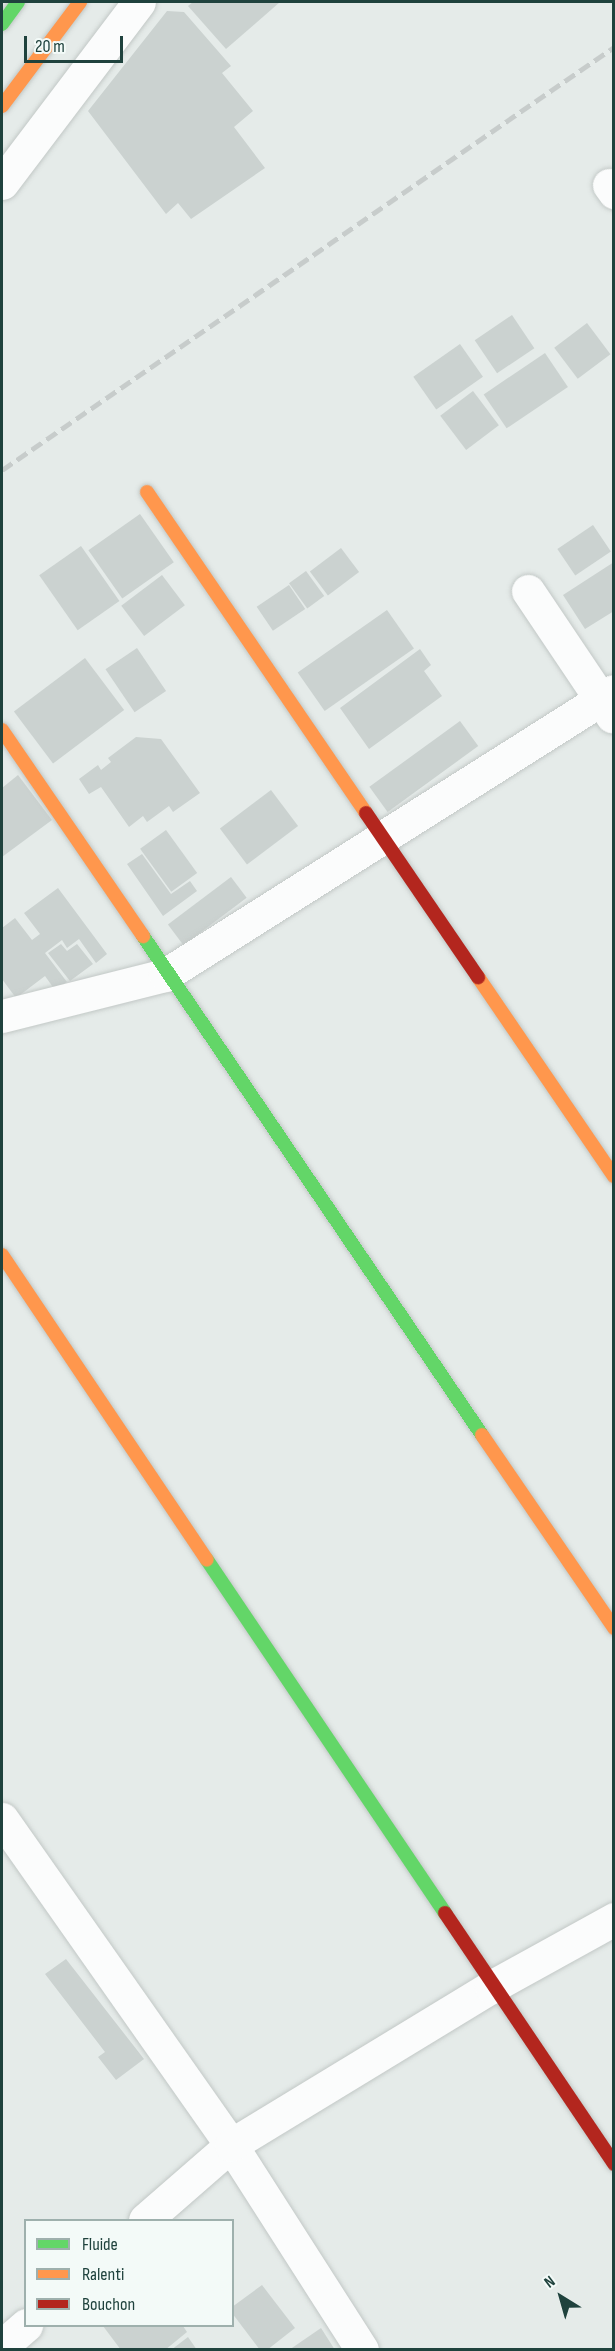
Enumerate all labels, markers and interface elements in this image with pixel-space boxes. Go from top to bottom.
scale bar [27,24,126,62]
text: 20 m [35,36,65,57]
legend [24,2219,234,2327]
text: Fluide [82,2234,118,2255]
text: Ralenti [82,2264,124,2285]
north arrow [531,2267,591,2327]
text: N [541,2272,559,2292]
text: Bouchon [82,2294,135,2315]

